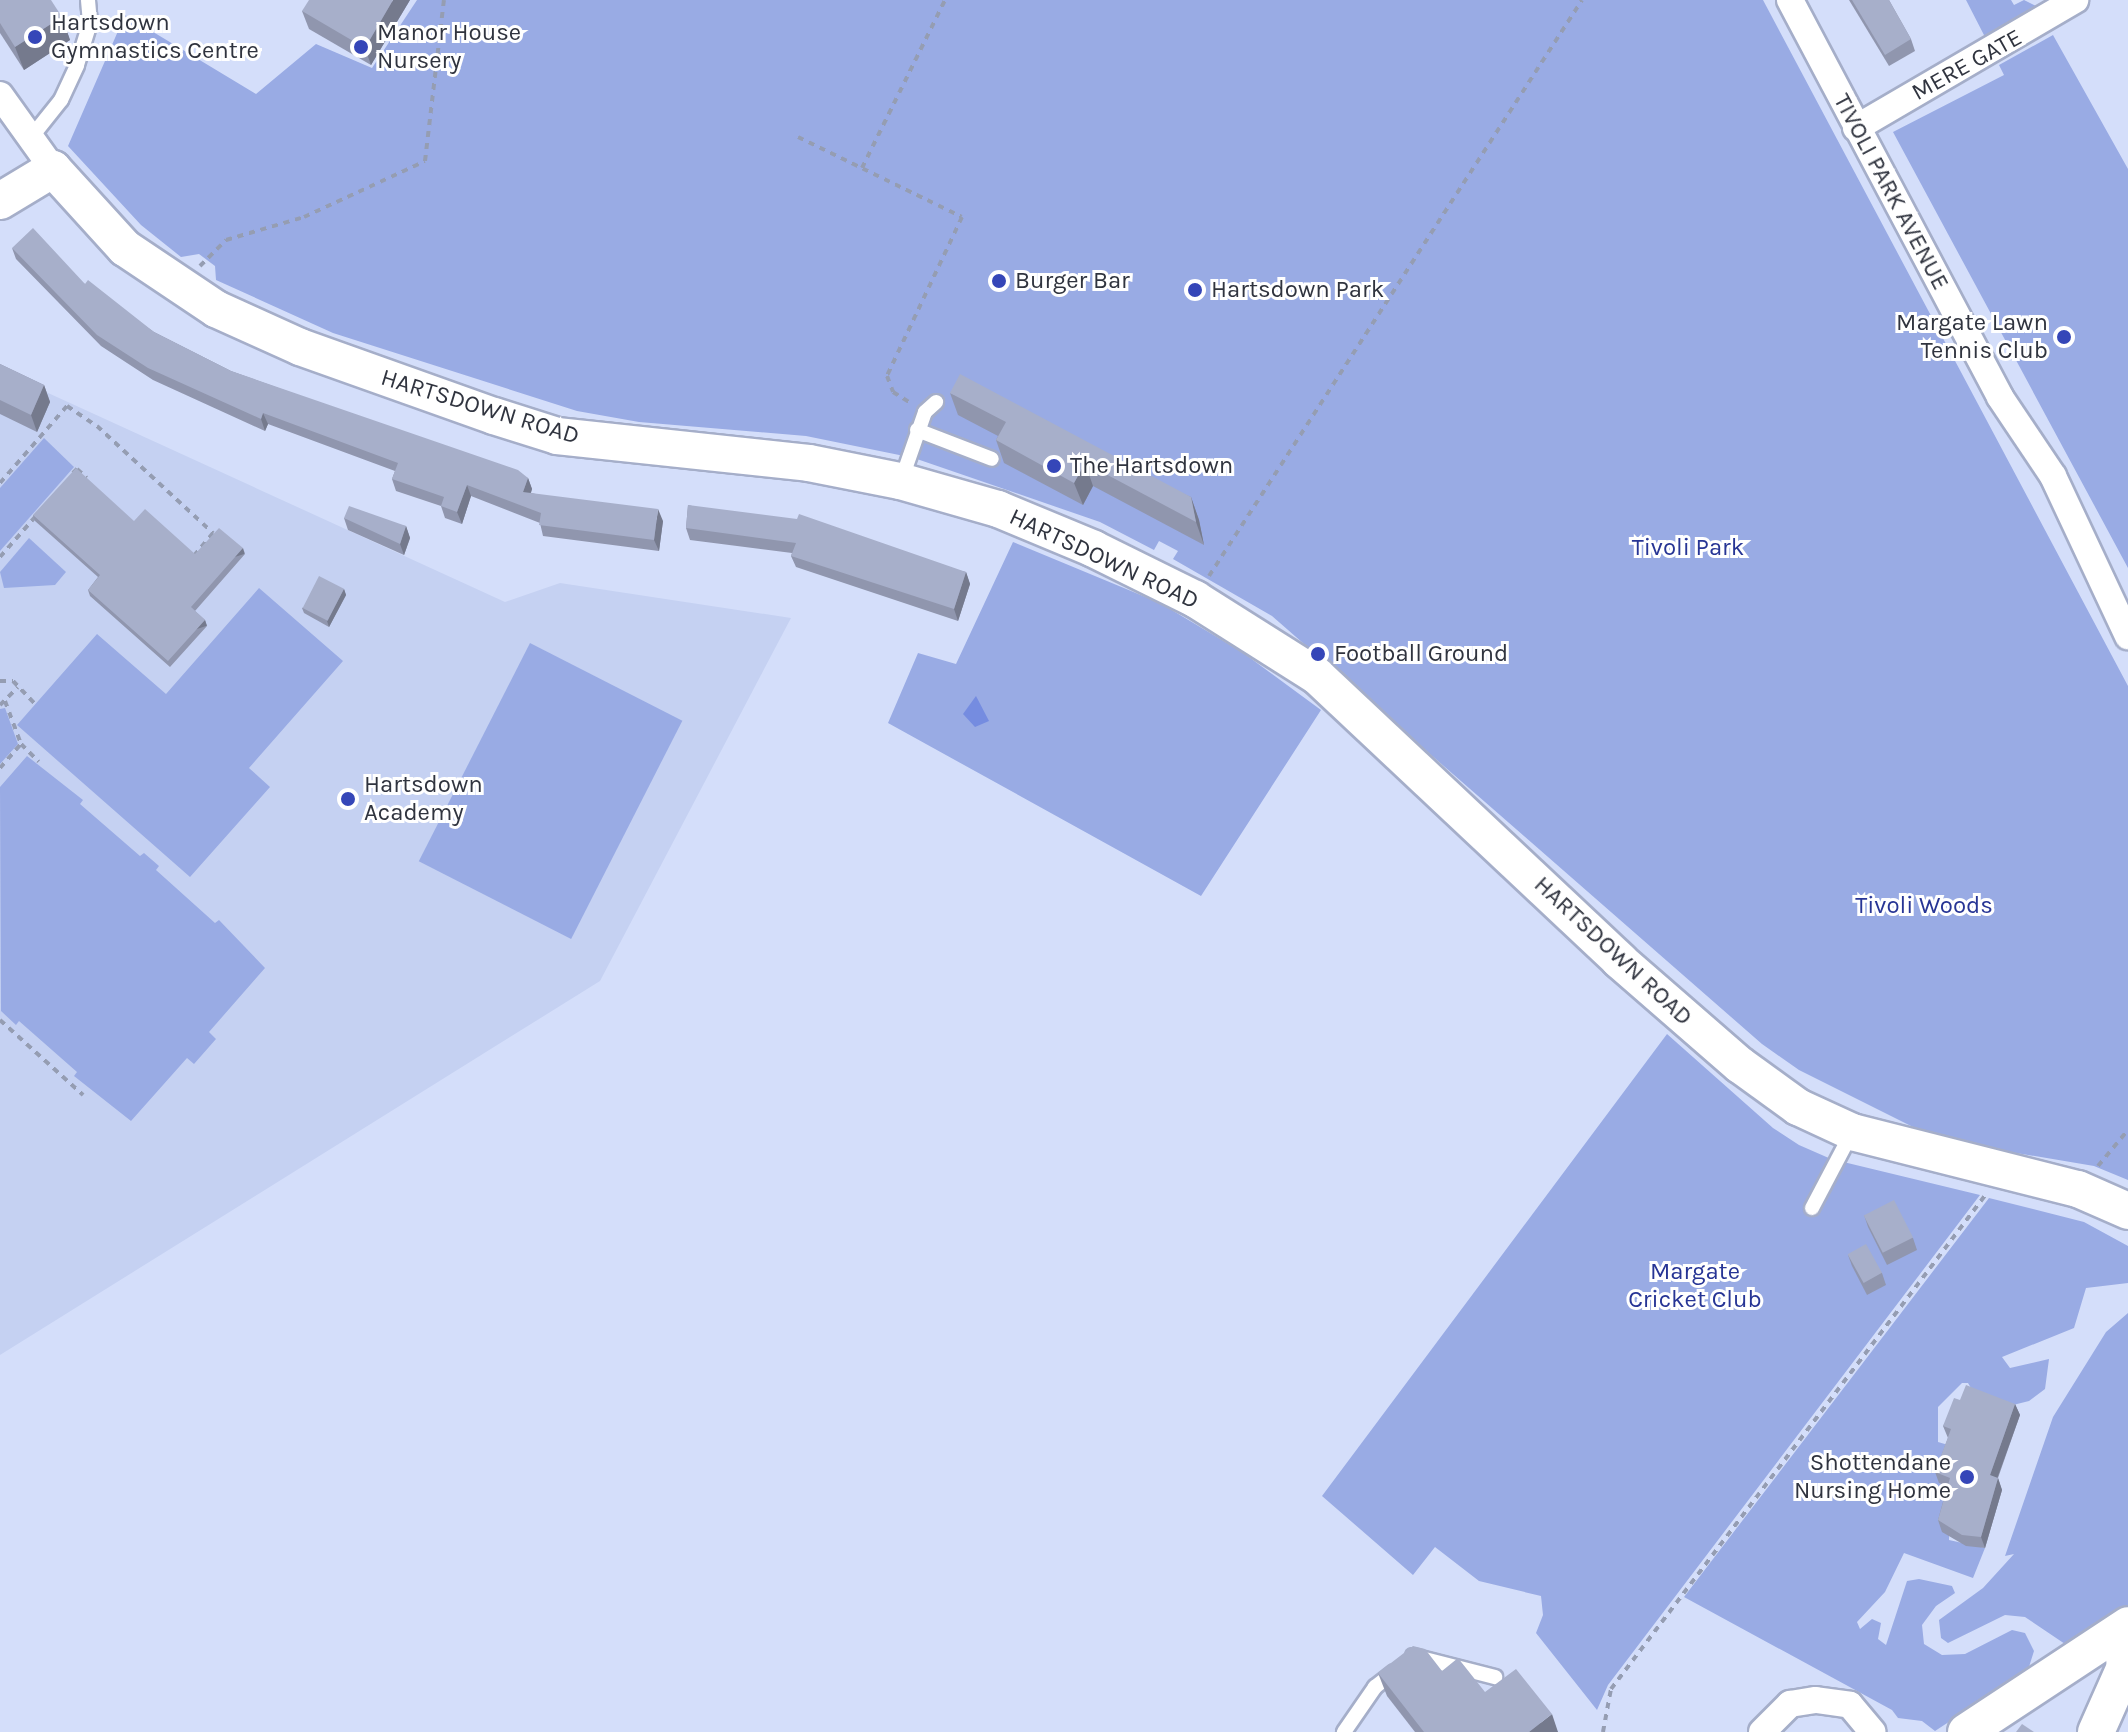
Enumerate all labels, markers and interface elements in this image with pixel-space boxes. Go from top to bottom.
place label: Hartsdown Gymnastics Centre [51,9,259,65]
place label: Manor House Nursery [377,19,521,75]
street label: MERE GATE [1907,23,2027,107]
marker: Hartsdown Gymnastics Centre [26,28,44,46]
marker: Manor House Nursery [352,38,370,56]
street label: TIVOLI PARK AVENUE [1827,89,1955,295]
place label: Burger Bar [1015,267,1130,295]
marker: Burger Bar [990,272,1008,290]
place label: Hartsdown Park [1211,276,1384,304]
marker: Hartsdown Park [1186,281,1204,299]
place label: Margate Lawn Tennis Club [1896,309,2048,365]
marker: Margate Lawn Tennis Club [2055,328,2073,346]
street label: HARTSDOWN ROAD [377,363,583,451]
place label: The Hartsdown [1070,452,1233,480]
marker: The Hartsdown [1045,457,1063,475]
street label: HARTSDOWN ROAD [1005,502,1203,616]
park label: Tivoli Park [1632,534,1744,562]
place label: Football Ground [1334,640,1508,668]
marker: Football Ground [1309,645,1327,663]
place label: Hartsdown Academy [364,771,483,827]
marker: Hartsdown Academy [339,790,357,808]
street label: HARTSDOWN ROAD [1528,870,1698,1032]
park label: Tivoli Woods [1855,892,1993,920]
park label: Margate Cricket Club [1628,1258,1762,1314]
place label: Shottendane Nursing Home [1794,1449,1951,1505]
marker: Shottendane Nursing Home [1958,1468,1976,1486]

